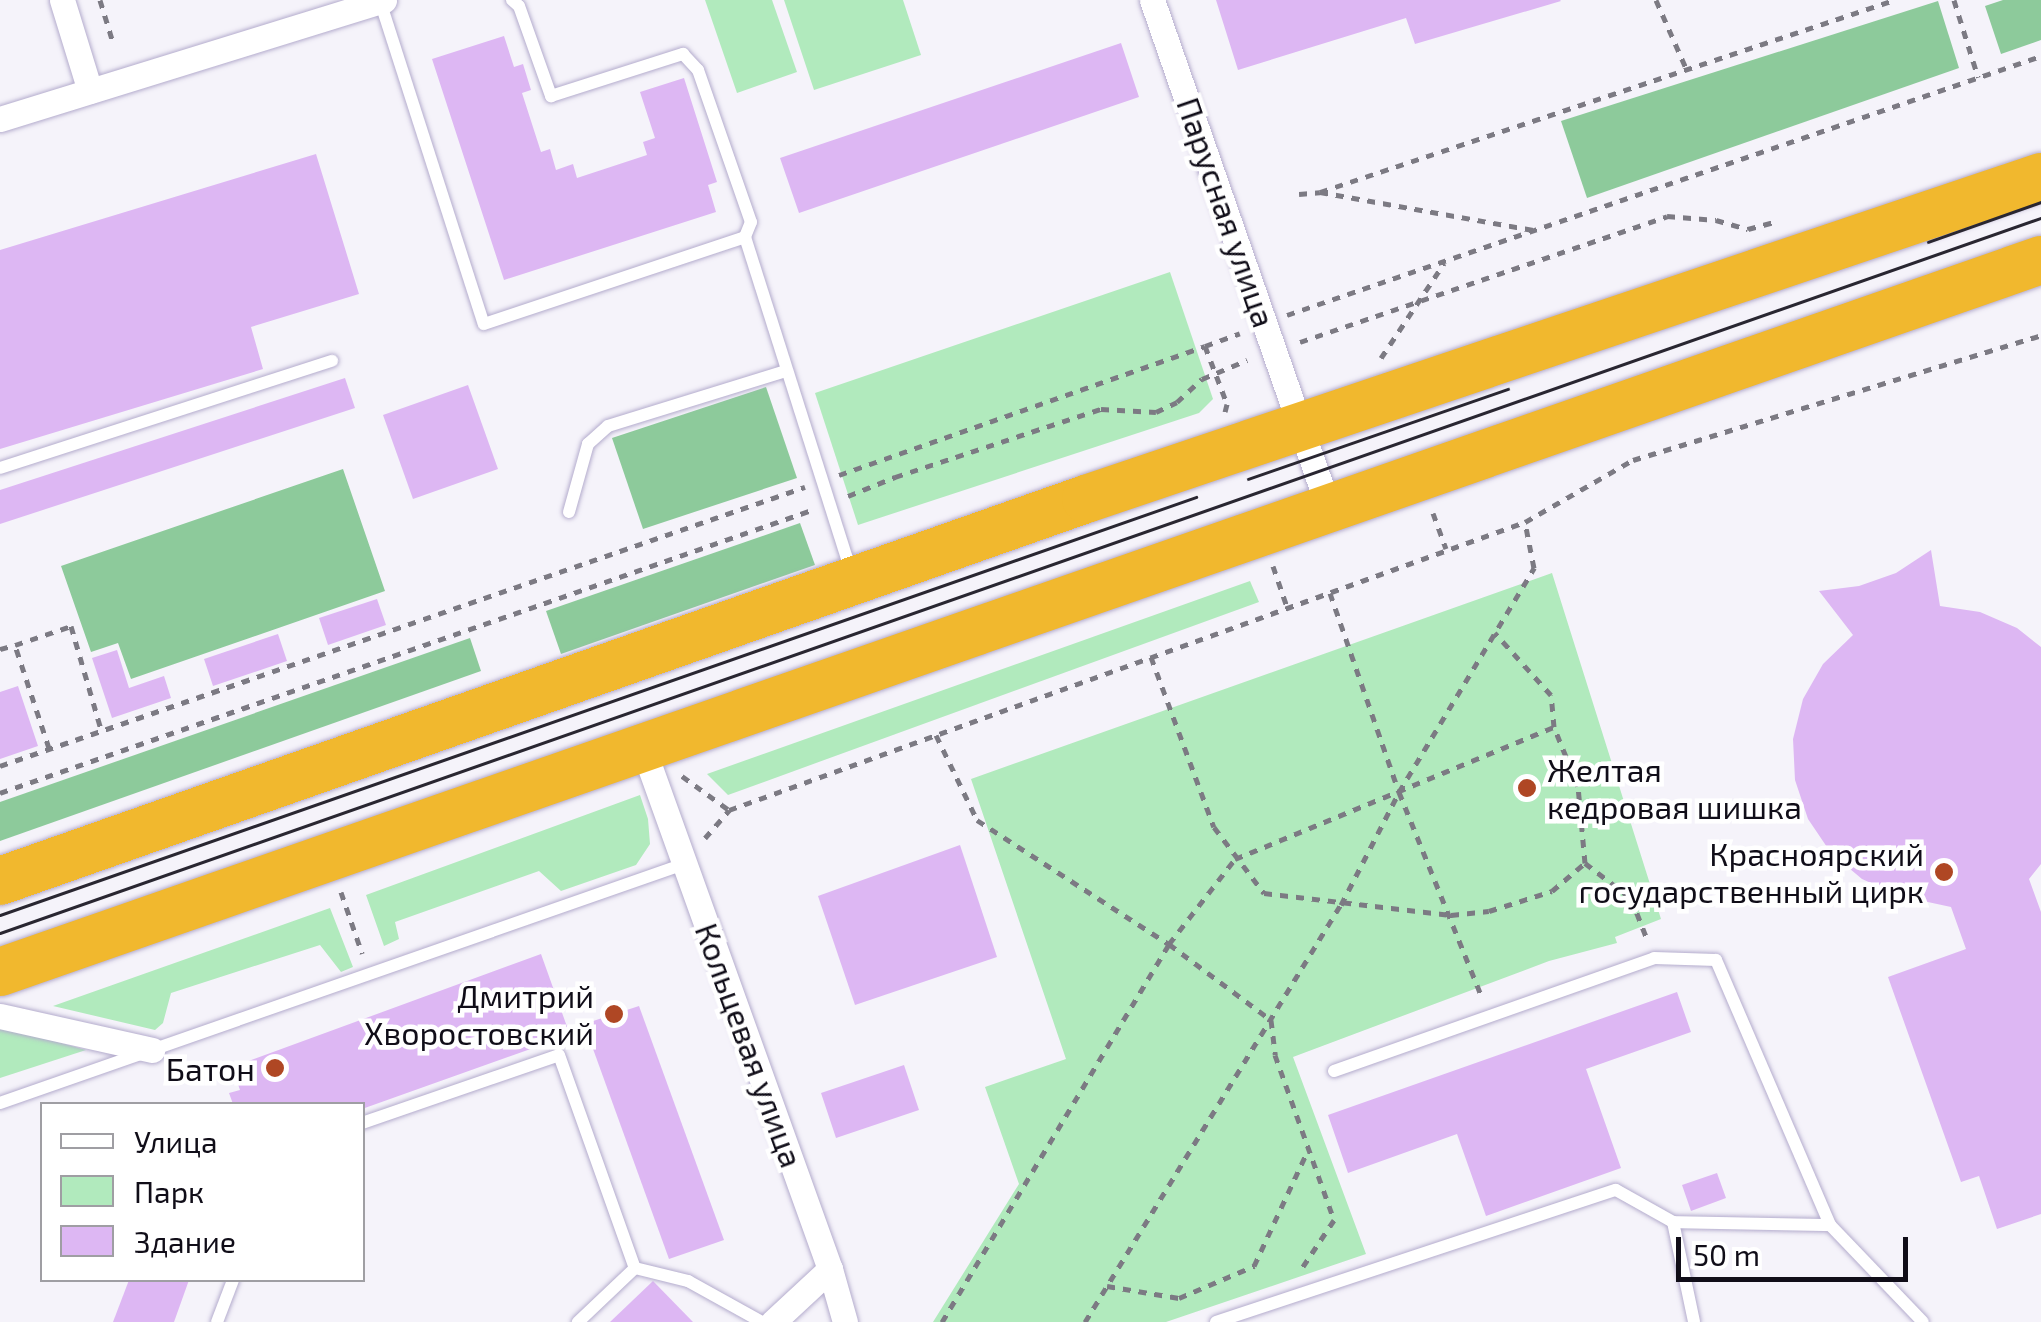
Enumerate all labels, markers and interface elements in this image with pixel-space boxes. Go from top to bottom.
street label: Парусная улица [1170,92,1284,332]
place label: Желтая кедровая шишка [1547,751,1802,826]
marker: Желтая кедровая шишка [1516,777,1538,799]
place label: Красноярский государственный цирк [1578,835,1924,910]
marker: Красноярский государственный цирк [1933,861,1955,883]
street label: Кольцевая улица [688,918,812,1172]
place label: Дмитрий Хворостовский [364,977,594,1052]
marker: Дмитрий Хворостовский [603,1003,625,1025]
place label: Батон [166,1049,255,1087]
marker: Батон [264,1057,286,1079]
legend [40,1102,365,1282]
text: Улица [134,1123,218,1159]
text: Парк [134,1173,204,1209]
scale bar [1681,1217,1914,1279]
text: Здание [134,1223,236,1259]
text: 50 m [1693,1236,1760,1272]

